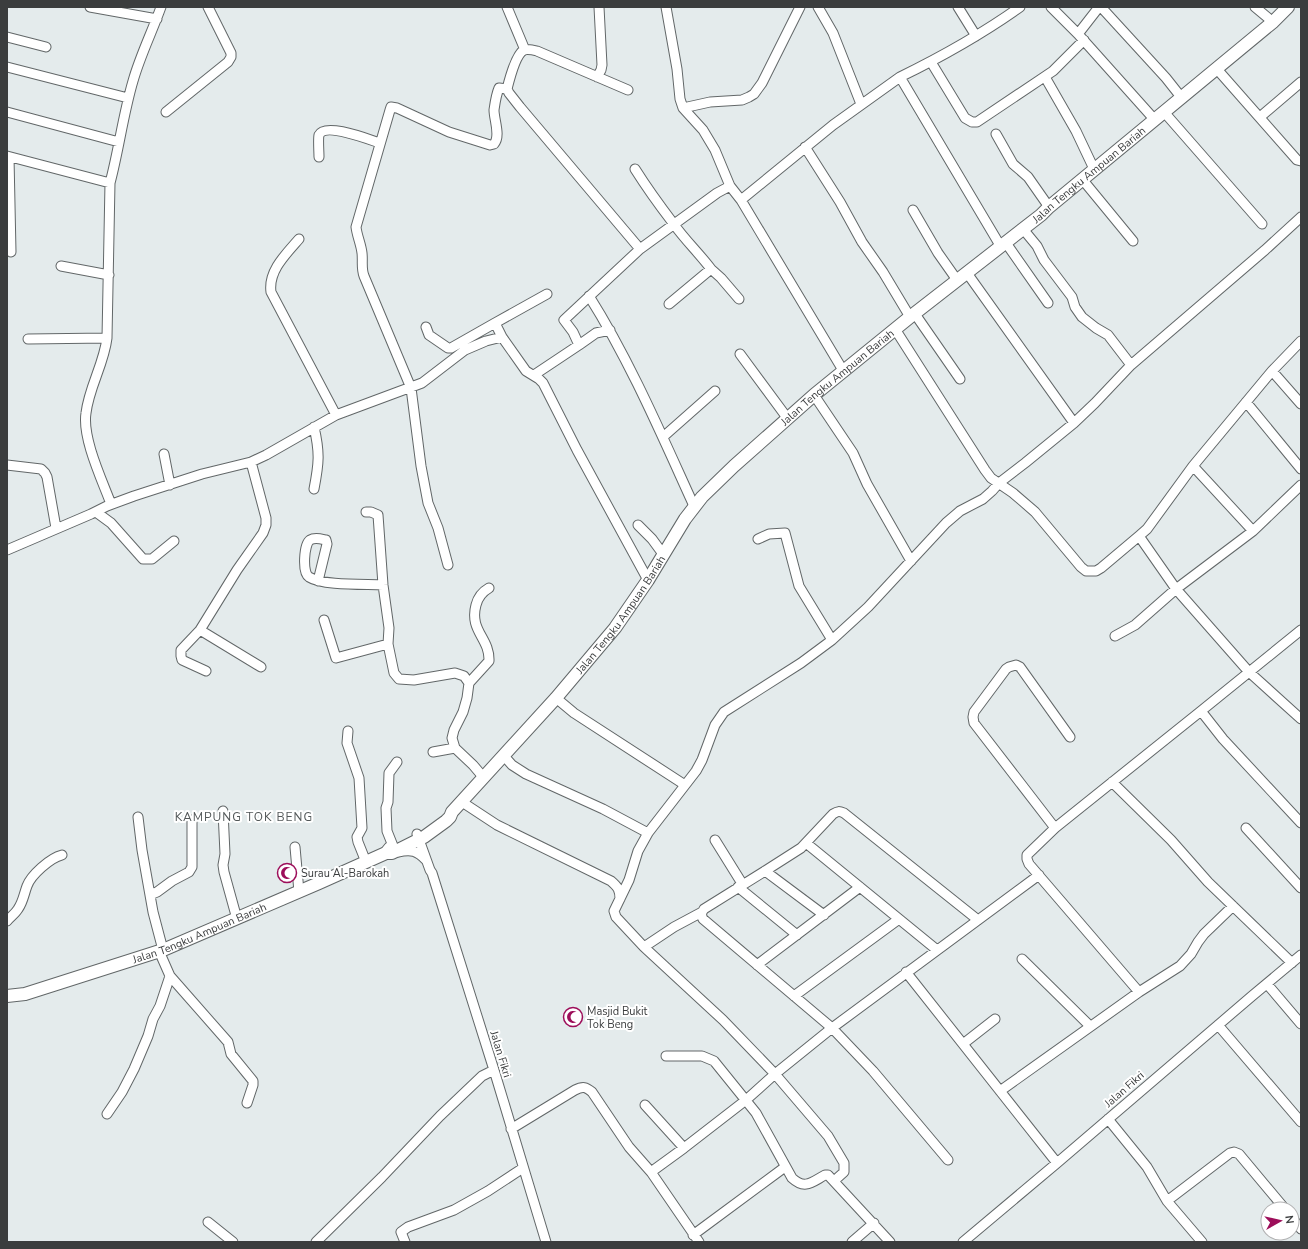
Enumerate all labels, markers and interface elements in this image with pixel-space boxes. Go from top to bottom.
street label: Jalan Tengku Ampuan Bariah [1029,123,1149,228]
street label: Jalan Tengku Ampuan Bariah [777,326,897,430]
street label: Jalan Tengku Ampuan Bariah [572,553,669,678]
district label: KAMPUNG TOK BENG [175,809,313,825]
mosque icon: Surau Al-Barokah [276,862,298,884]
place label: Surau Al-Barokah [301,866,389,881]
street label: Jalan Tengku Ampuan Bariah [130,899,269,968]
place label: Masjid Bukit Tok Beng [587,1004,648,1032]
mosque icon: Masjid Bukit Tok Beng [562,1006,584,1028]
street label: Jalan Fikri [486,1028,515,1079]
street label: Jalan Fikri [1100,1068,1147,1111]
north arrow [1260,1201,1300,1241]
text: N [1281,1215,1297,1225]

